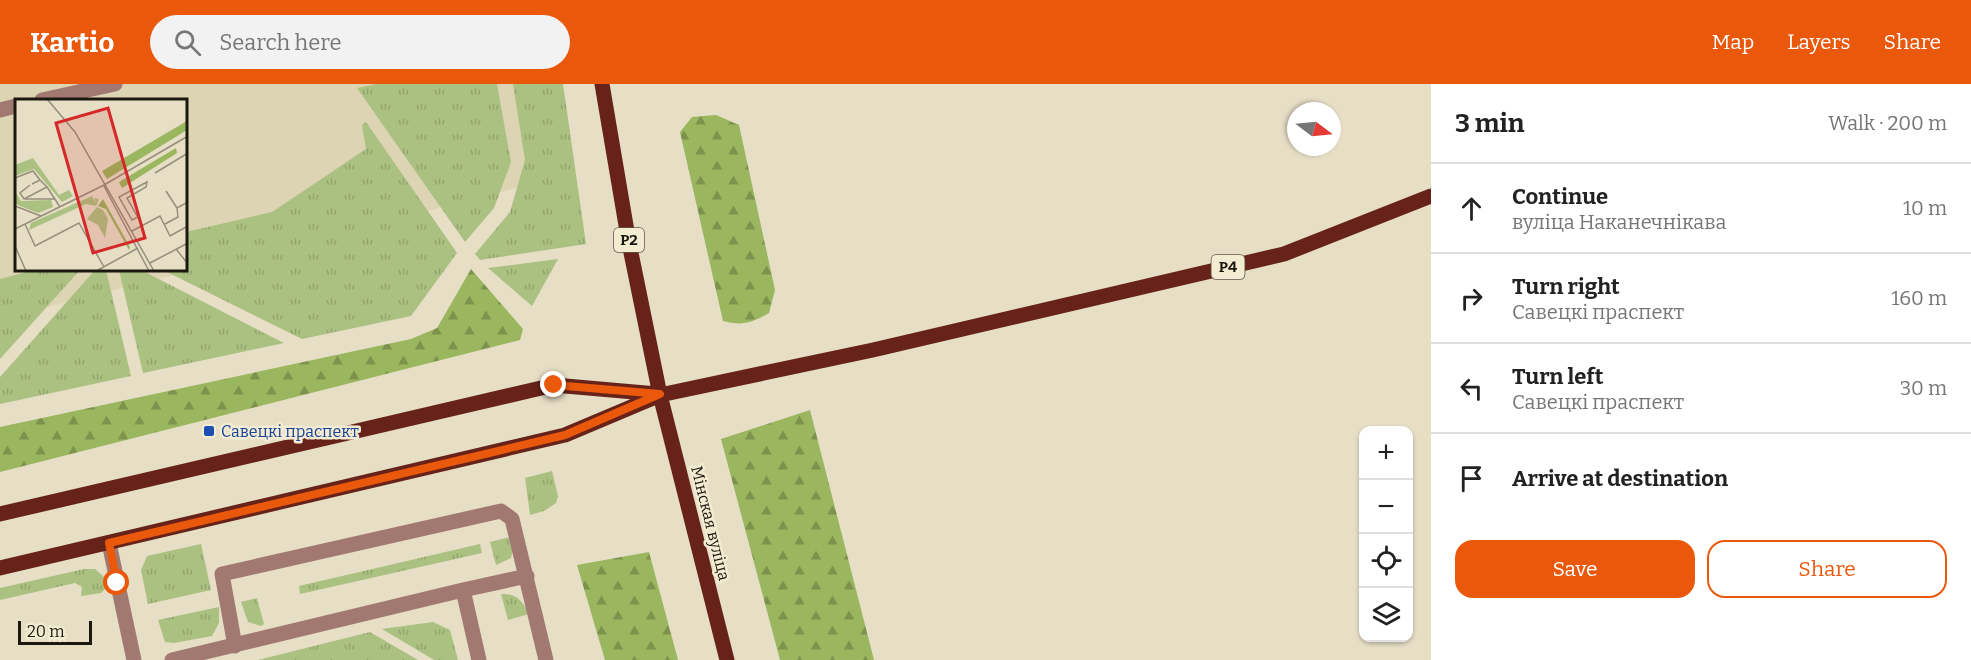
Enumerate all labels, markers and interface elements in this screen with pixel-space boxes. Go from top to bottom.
search box [150,15,570,69]
text: Kartio [30,26,114,59]
icon: search [171,26,204,59]
text: Search here [219,29,341,56]
text: Map [1712,29,1754,55]
text: Layers [1787,29,1851,55]
text: Share [1884,29,1941,55]
inset map [15,99,188,272]
north arrow [1287,102,1341,156]
text: 3 min [1455,108,1524,139]
text: Walk · 200 m [1828,111,1947,135]
text: Continue [1512,183,1608,210]
icon: ahead [1455,192,1488,225]
text: 10 m [1903,196,1947,220]
text: вуліца Наканечнікава [1512,210,1726,234]
road number: Р2 [614,228,644,252]
road number: Р4 [1212,255,1244,279]
text: Turn right [1512,273,1620,300]
icon: right [1455,282,1488,315]
text: 160 m [1891,286,1947,310]
text: Савецкі праспект [1512,300,1684,324]
text: Turn left [1512,363,1604,390]
route end [540,371,566,397]
icon: left [1455,372,1488,405]
text: 30 m [1900,376,1947,400]
text: Савецкі праспект [1512,390,1684,414]
place label: Савецкі праспект [221,422,359,441]
marker: Савецкі праспект [202,424,216,438]
map controls [1359,426,1413,642]
button: + [1359,426,1413,480]
icon: arrive [1455,462,1488,495]
street label: Мінская вуліца [687,464,734,583]
text: Arrive at destination [1512,465,1728,492]
button: − [1359,480,1413,534]
button: locate [1359,534,1413,588]
button: Save [1455,540,1695,598]
button: Share [1707,540,1947,598]
route start [103,569,129,595]
button: layers [1359,588,1413,642]
scale bar [18,618,92,646]
text: 20 m [27,622,64,641]

